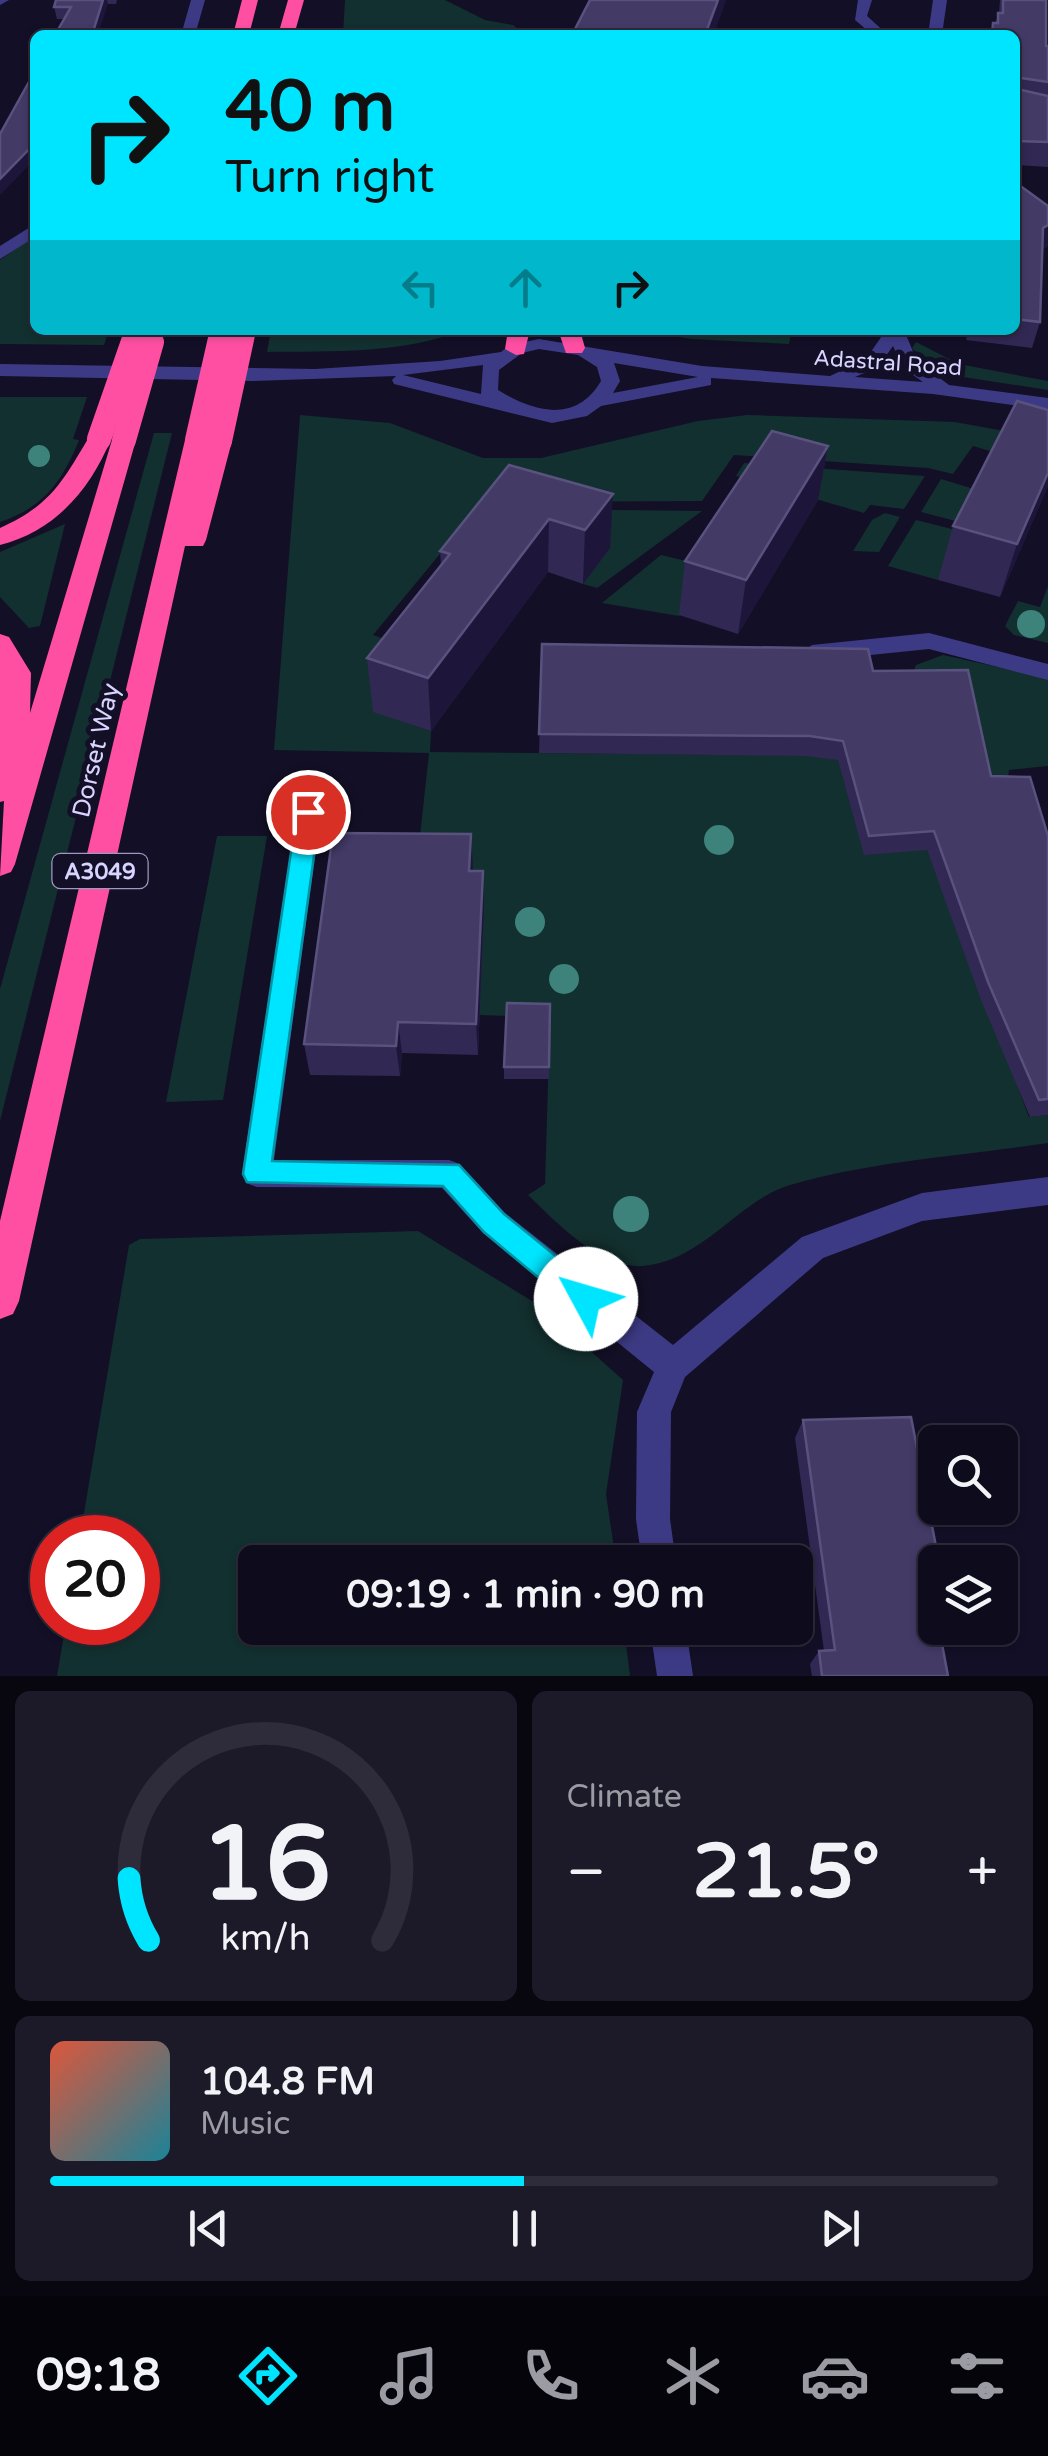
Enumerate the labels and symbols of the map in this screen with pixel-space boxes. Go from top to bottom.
street label: Adastral Road [813,345,963,381]
street label: Dorset Way [66,680,126,820]
pin [266,770,351,855]
road number: A3049 [52,854,148,888]
position arrow [534,1247,638,1351]
speed limit sign: 20 [30,1515,160,1645]

